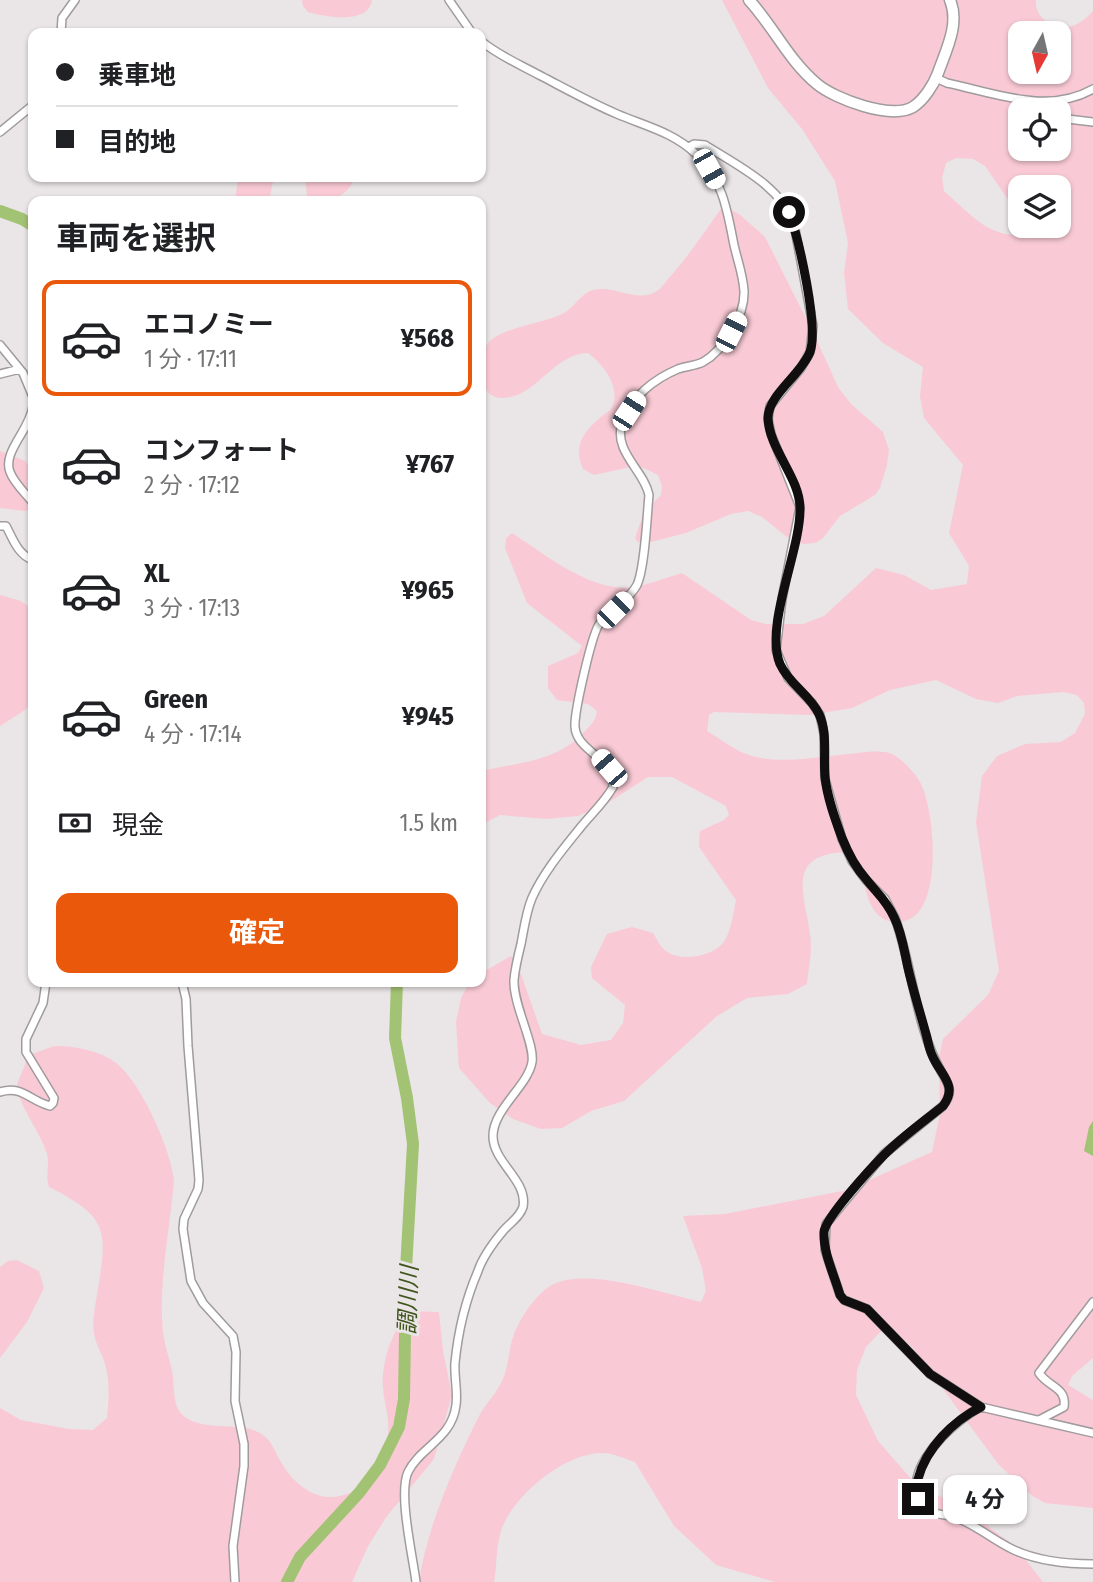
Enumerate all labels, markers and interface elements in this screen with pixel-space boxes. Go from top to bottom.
north arrow [1008,21,1071,84]
map controls [1008,21,1071,238]
text: 乗車地 [98,60,176,91]
button: locate [1008,98,1071,161]
text: 目的地 [98,127,176,158]
car [690,146,729,192]
button: layers [1008,175,1071,238]
route start [773,196,805,228]
text: 車両を選択 [56,219,216,257]
icon: car [60,307,123,370]
text: エコノミー [144,309,274,340]
car [713,309,750,355]
text: ¥568 [401,323,454,354]
text: 1 分 · 17:11 [144,345,237,373]
car [609,388,650,434]
icon: car [60,433,123,496]
text: コンフォート [144,435,299,466]
text: ¥767 [406,449,454,480]
text: 2 分 · 17:12 [144,471,240,499]
text: XL [144,558,170,589]
icon: car [60,559,123,622]
text: ¥965 [401,575,454,606]
car [593,588,638,632]
text: 3 分 · 17:13 [144,594,240,622]
text: Green [144,684,208,715]
icon: car [60,685,123,748]
text: ¥945 [402,701,454,732]
text: 4 分 · 17:14 [144,720,242,748]
car [588,745,631,791]
icon: cash [56,804,94,842]
text: 1.5 km [400,809,458,837]
text: 現金 [112,810,164,841]
button: 確定 [56,893,458,973]
water label: 調川川 [393,1262,423,1335]
callout: 4 分 [942,1474,1026,1524]
route end [902,1483,934,1515]
text: 4 分 [965,1485,1005,1513]

